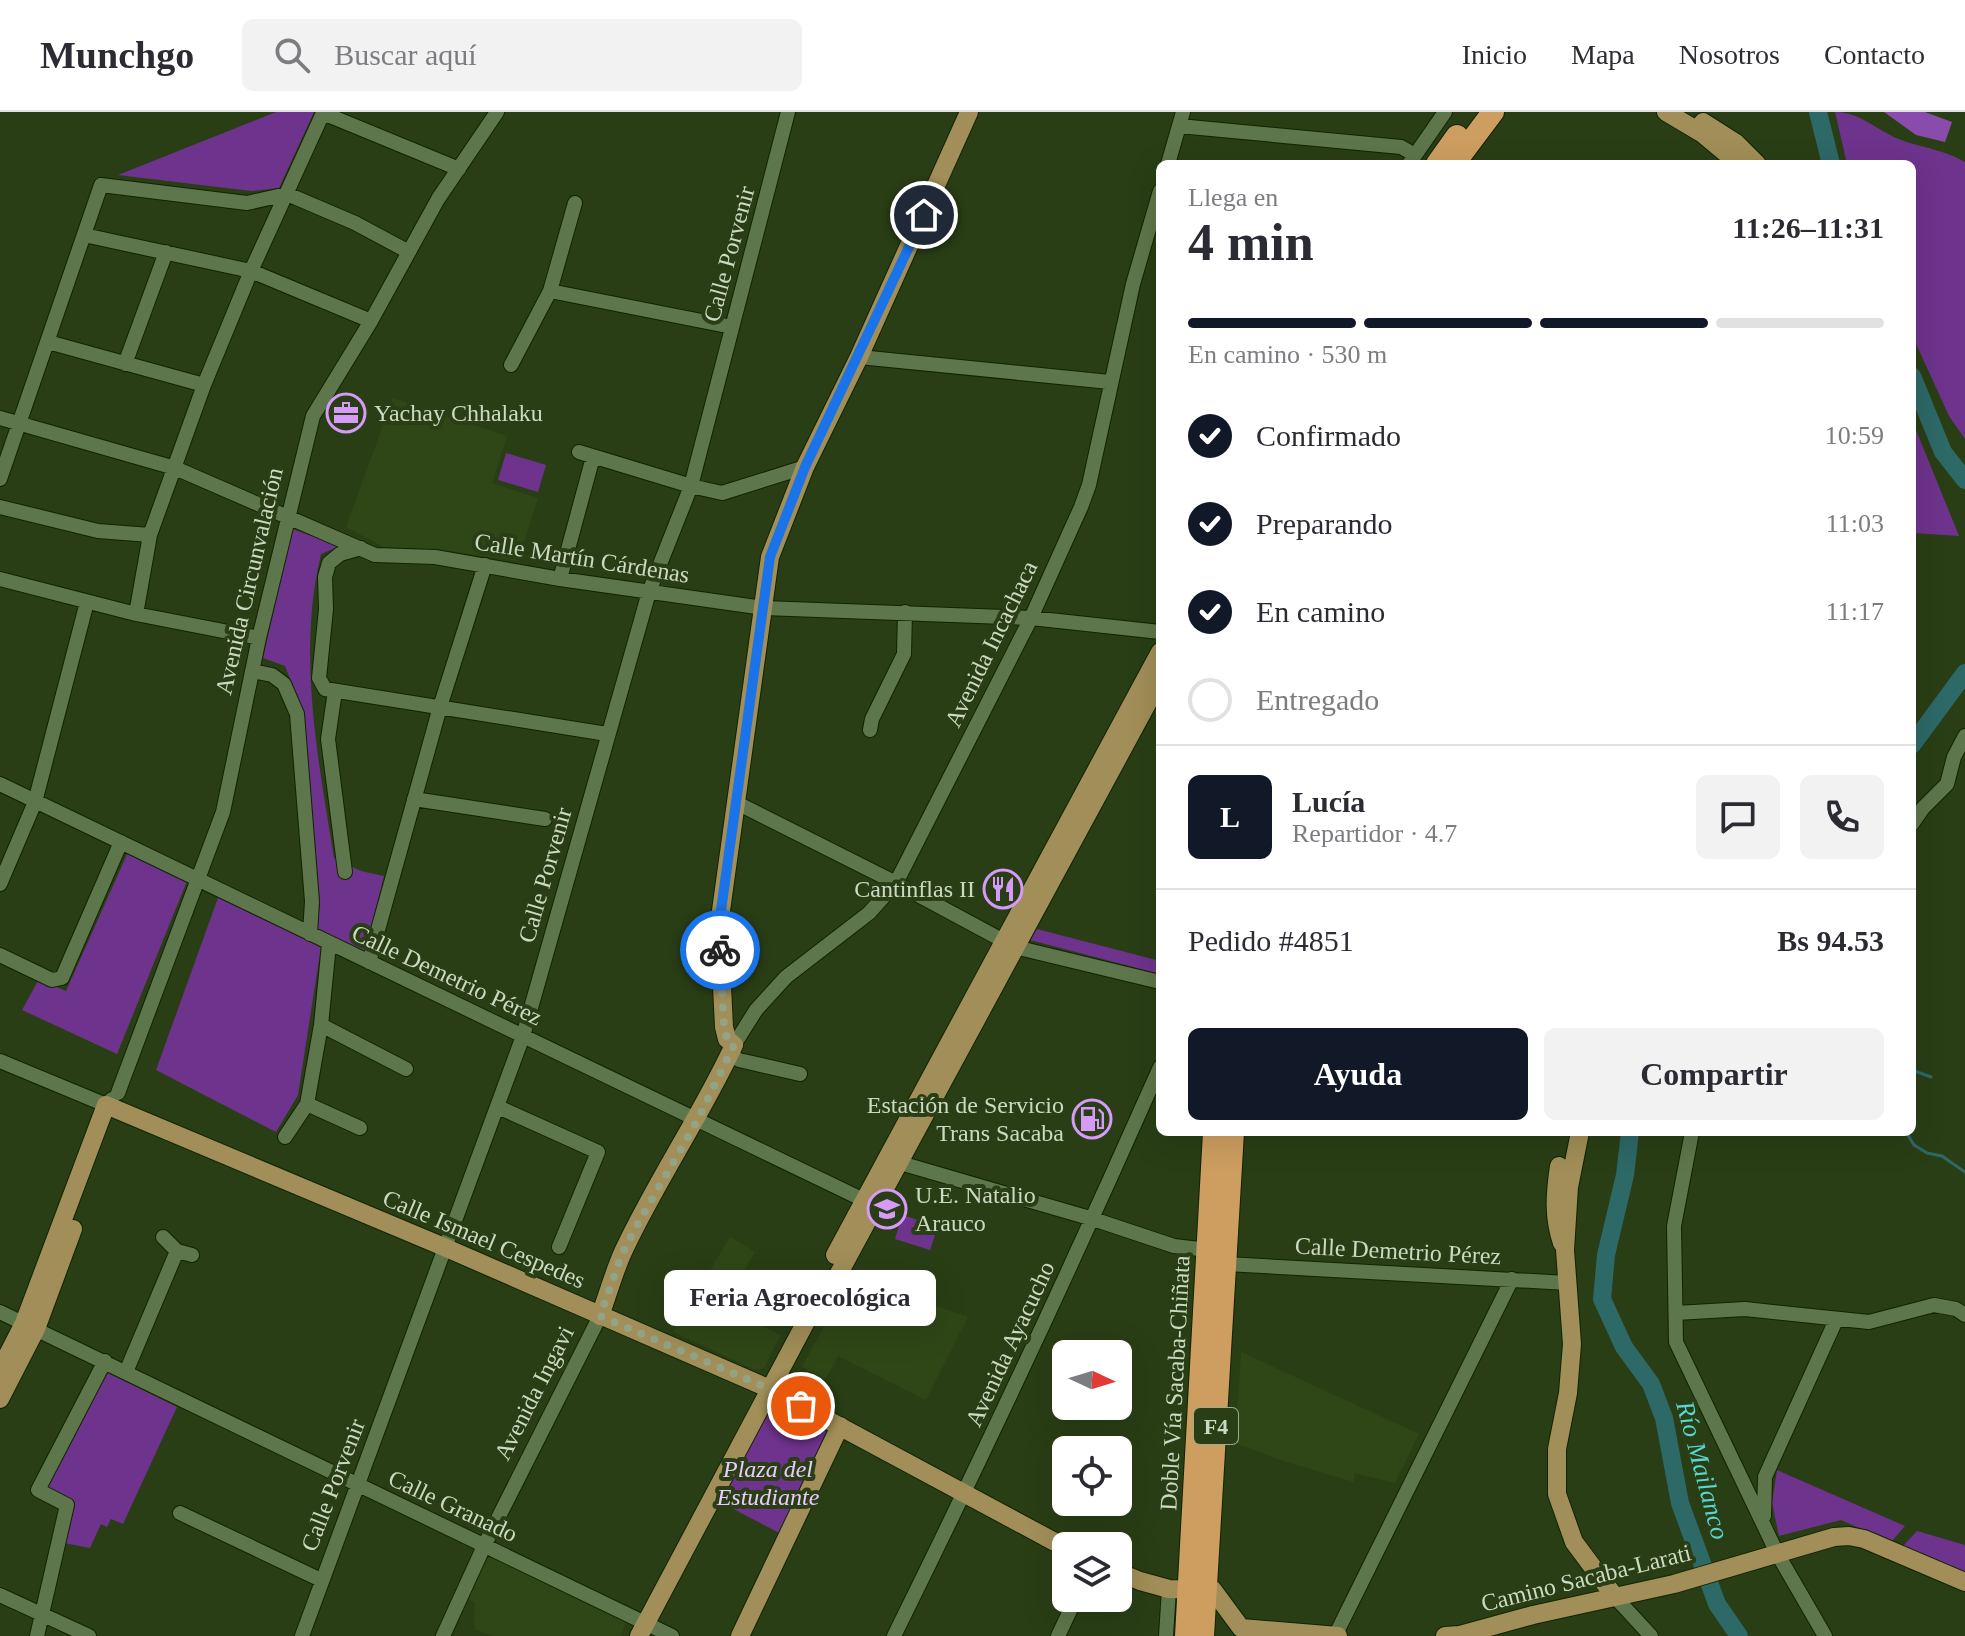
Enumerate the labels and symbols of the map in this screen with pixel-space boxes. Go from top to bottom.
pin [890,181,958,249]
street label: Calle Porvenir [698,183,760,325]
office icon: Yachay Chhalaku [325,392,367,434]
place label: Yachay Chhalaku [374,400,543,426]
street label: Avenida Circunvalación [210,465,288,697]
street label: Calle Martín Cárdenas [473,528,691,588]
street label: Avenida Incachaca [940,556,1043,731]
street label: Calle Porvenir [513,804,577,946]
restaurant icon: Cantinflas II [982,868,1024,910]
place label: Cantinflas II [854,876,975,902]
courier [680,910,760,990]
street label: Calle Demetrio Pérez [348,920,546,1030]
place label: Estación de Servicio Trans Sacaba [867,1092,1064,1146]
fuel station icon: Estación de Servicio Trans Sacaba [1071,1098,1113,1140]
place label: U.E. Natalio Arauco [915,1182,1036,1236]
street label: Calle Ismael Cespedes [379,1185,589,1293]
school or university icon: U.E. Natalio Arauco [866,1188,908,1230]
street label: Calle Demetrio Pérez [1294,1233,1502,1269]
street label: Doble Vía Sacaba-Chiñata [1155,1254,1195,1511]
street label: Avenida Ayacucho [960,1257,1060,1431]
callout: Feria Agroecológica [665,1270,937,1326]
street label: Avenida Ingavi [489,1321,579,1464]
north arrow [1052,1340,1132,1420]
pin [767,1372,835,1440]
water label: Río Mailanco [1670,1397,1735,1543]
road number: F4 [1194,1408,1238,1444]
street label: Calle Porvenir [296,1415,370,1555]
park label: Plaza del Estudiante [716,1456,820,1510]
street label: Calle Granado [384,1465,522,1547]
street label: Camino Sacaba-Larati [1478,1539,1694,1617]

